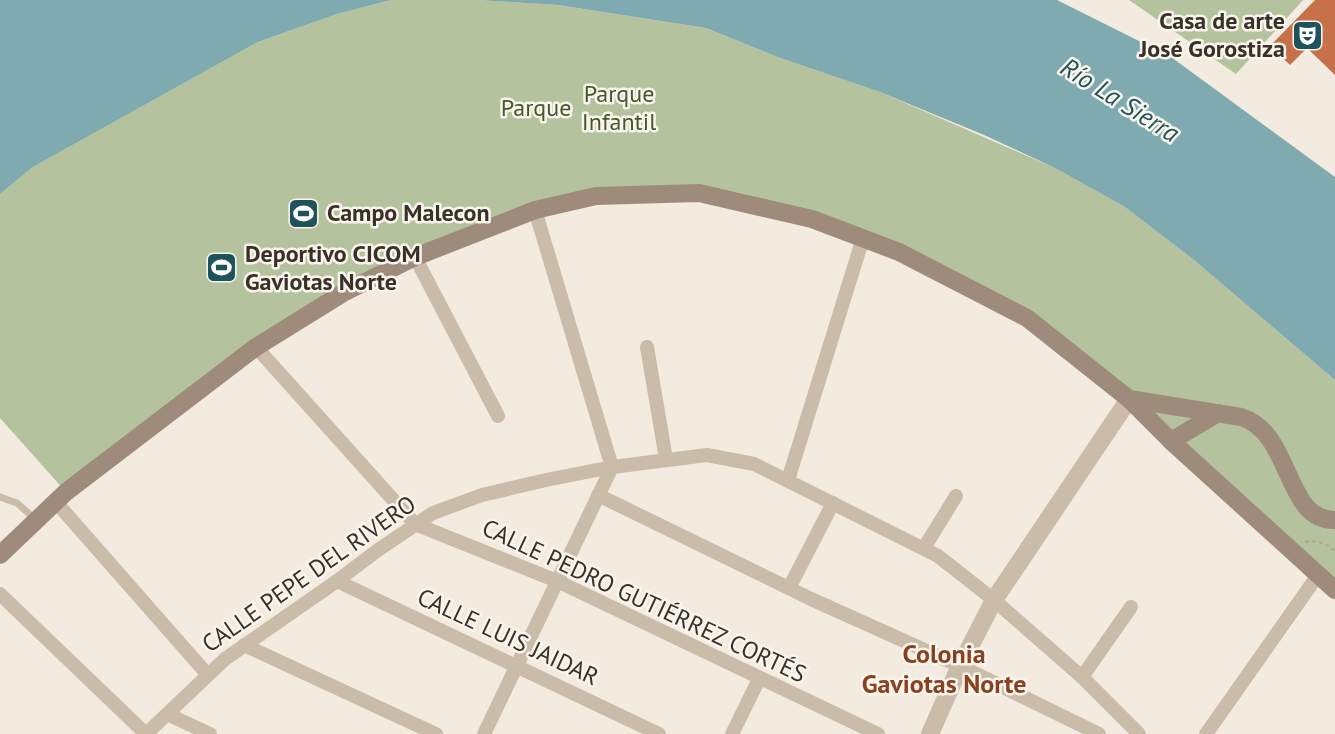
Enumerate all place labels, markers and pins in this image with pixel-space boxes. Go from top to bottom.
place label: Casa de arte José Gorostiza [1138,5,1285,64]
theatre icon: Casa de arte José Gorostiza [1291,18,1325,52]
sports icon: Campo Malecon [287,196,321,230]
place label: Campo Malecon [327,197,489,228]
place label: Deportivo CICOM Gaviotas Norte [245,238,421,297]
sports icon: Deportivo CICOM Gaviotas Norte [205,251,239,285]

